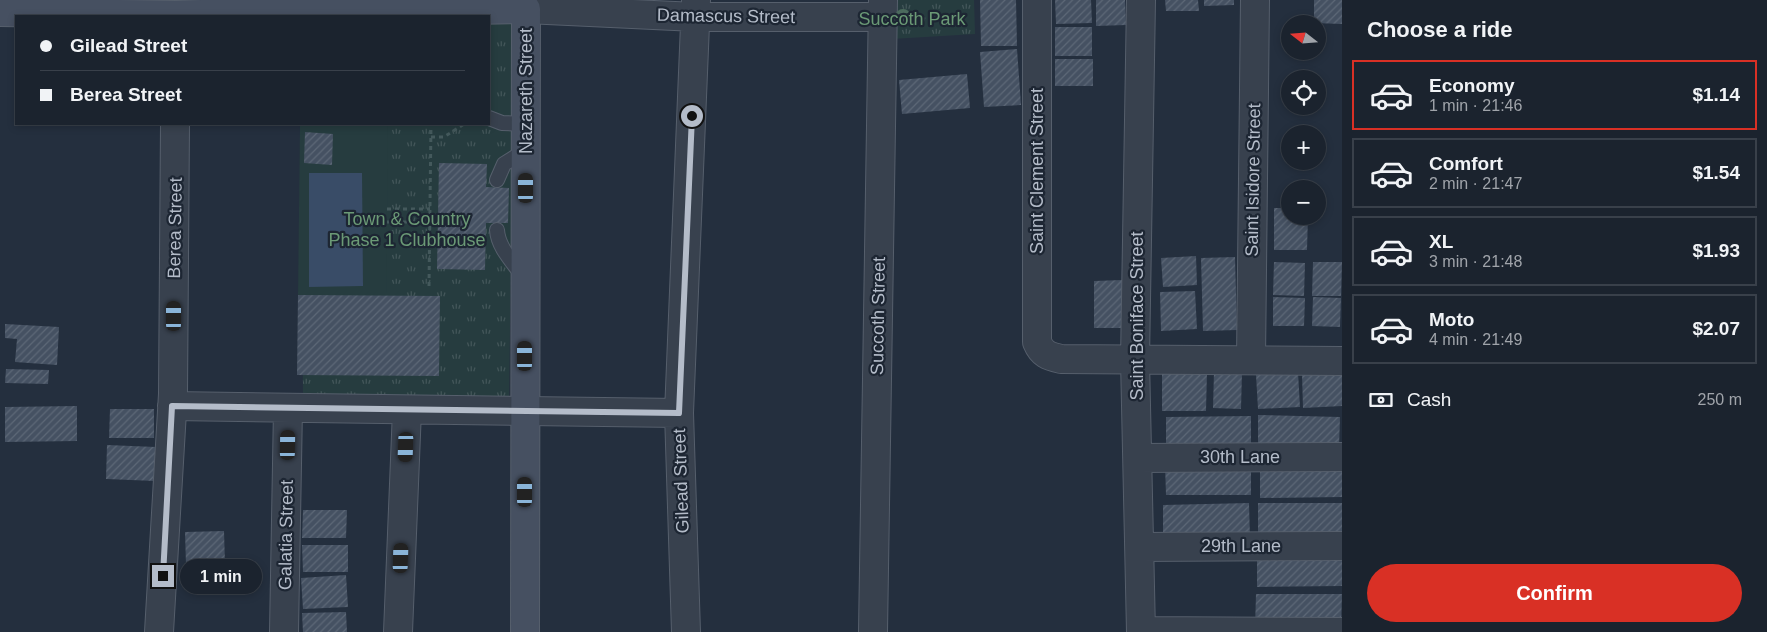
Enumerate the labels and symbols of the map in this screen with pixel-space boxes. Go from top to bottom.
street label: Damascus Street [657,5,795,27]
park label: Succoth Park [858,9,967,29]
north arrow [1281,15,1326,60]
street label: Nazareth Street [516,28,536,154]
street label: Saint Clement Street [1027,88,1047,254]
street label: Saint Isidore Street [1242,103,1264,257]
route start [681,105,703,127]
car [518,173,533,203]
street label: Berea Street [164,177,186,279]
park label: Town & Country Phase 1 Clubhouse [328,209,486,250]
street label: Saint Boniface Street [1127,231,1147,401]
street label: Succoth Street [867,257,889,375]
car [166,301,181,331]
car [517,341,532,371]
street label: Gilead Street [669,428,693,534]
car [280,430,295,460]
car [397,432,414,462]
street label: 30th Lane [1200,447,1280,467]
car [517,477,532,507]
street label: Galatia Street [275,480,297,590]
street label: 29th Lane [1201,536,1281,556]
car [392,543,409,573]
callout: 1 min [180,558,263,594]
route end [152,565,174,587]

